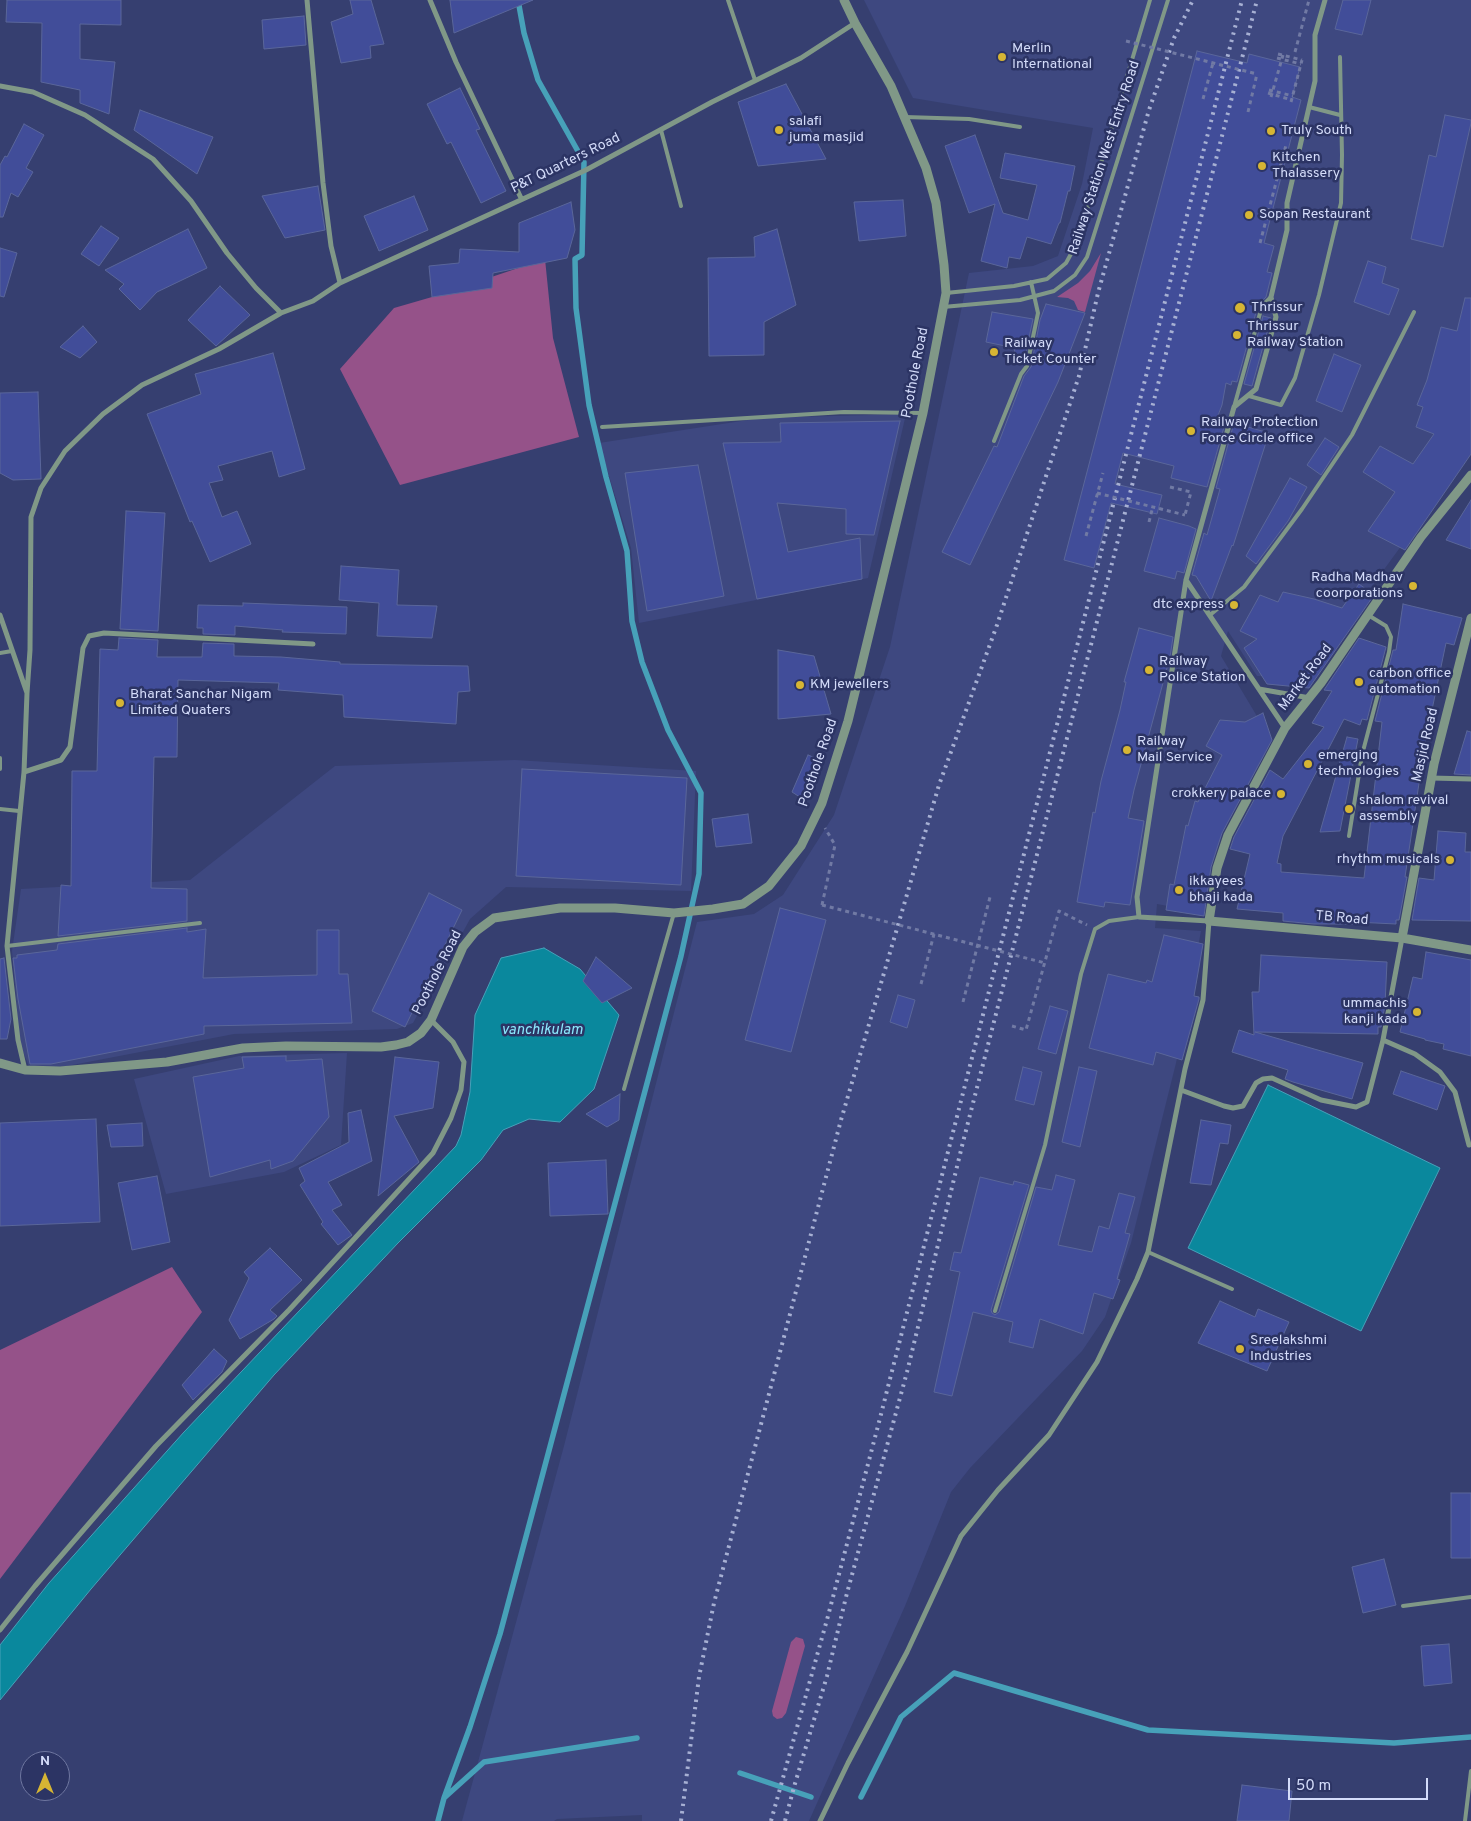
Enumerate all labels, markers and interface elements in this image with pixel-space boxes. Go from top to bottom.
place label: Merlin International [1012,41,1092,74]
marker: Merlin International [996,51,1008,63]
street label: Railway Station West Entry Road [1066,59,1144,257]
place label: salafi juma masjid [789,114,864,146]
place label: Truly South [1281,123,1352,139]
marker: salafi juma masjid [773,124,785,136]
marker: Truly South [1265,125,1277,137]
street label: P&T Quarters Road [509,130,623,198]
place label: Kitchen Thalassery [1272,150,1340,182]
marker: Kitchen Thalassery [1256,160,1268,172]
place label: Sopan Restaurant [1259,207,1371,223]
marker: Sopan Restaurant [1243,209,1255,221]
place label: Thrissur [1251,300,1303,316]
marker: Thrissur [1233,301,1247,315]
place label: Thrissur Railway Station [1247,319,1343,352]
street label: Poothole Road [899,326,933,420]
marker: Thrissur Railway Station [1231,329,1243,341]
place label: Railway Ticket Counter [1004,336,1097,368]
marker: Railway Ticket Counter [988,346,1000,358]
place label: Railway Protection Force Circle office [1201,415,1318,448]
marker: Railway Protection Force Circle office [1185,425,1197,437]
place label: Radha Madhav coorporations [1311,570,1403,602]
marker: Radha Madhav coorporations [1407,580,1419,592]
place label: dtc express [1153,597,1224,613]
marker: dtc express [1228,599,1240,611]
street label: Market Road [1275,641,1337,715]
place label: Railway Police Station [1159,654,1246,686]
marker: Railway Police Station [1143,664,1155,676]
place label: carbon office automation [1369,666,1451,699]
marker: carbon office automation [1353,676,1365,688]
place label: KM jewellers [810,677,889,693]
marker: KM jewellers [794,679,806,691]
place label: Bharat Sanchar Nigam Limited Quaters [130,687,272,720]
marker: Bharat Sanchar Nigam Limited Quaters [114,697,126,709]
street label: Masjid Road [1409,706,1443,784]
street label: Poothole Road [796,717,842,809]
place label: Railway Mail Service [1137,734,1212,766]
marker: Railway Mail Service [1121,744,1133,756]
place label: emerging technologies [1318,748,1399,780]
marker: emerging technologies [1302,758,1314,770]
place label: crokkery palace [1171,786,1271,802]
marker: crokkery palace [1275,788,1287,800]
place label: shalom revival assembly [1359,793,1448,826]
marker: shalom revival assembly [1343,803,1355,815]
place label: rhythm musicals [1337,852,1440,868]
marker: rhythm musicals [1444,854,1456,866]
place label: ikkayees bhaji kada [1189,874,1253,906]
marker: ikkayees bhaji kada [1173,884,1185,896]
street label: TB Road [1315,908,1369,930]
street label: Poothole Road [410,928,466,1018]
place label: ummachis kanji kada [1342,996,1407,1028]
marker: ummachis kanji kada [1411,1006,1423,1018]
water label: vanchikulam [501,1022,583,1040]
place label: Sreelakshmi Industries [1250,1333,1327,1365]
marker: Sreelakshmi Industries [1234,1343,1246,1355]
north arrow [20,1751,70,1801]
text: N [40,1753,50,1770]
scale bar [1291,1768,1431,1800]
text: 50 m [1296,1777,1331,1796]

